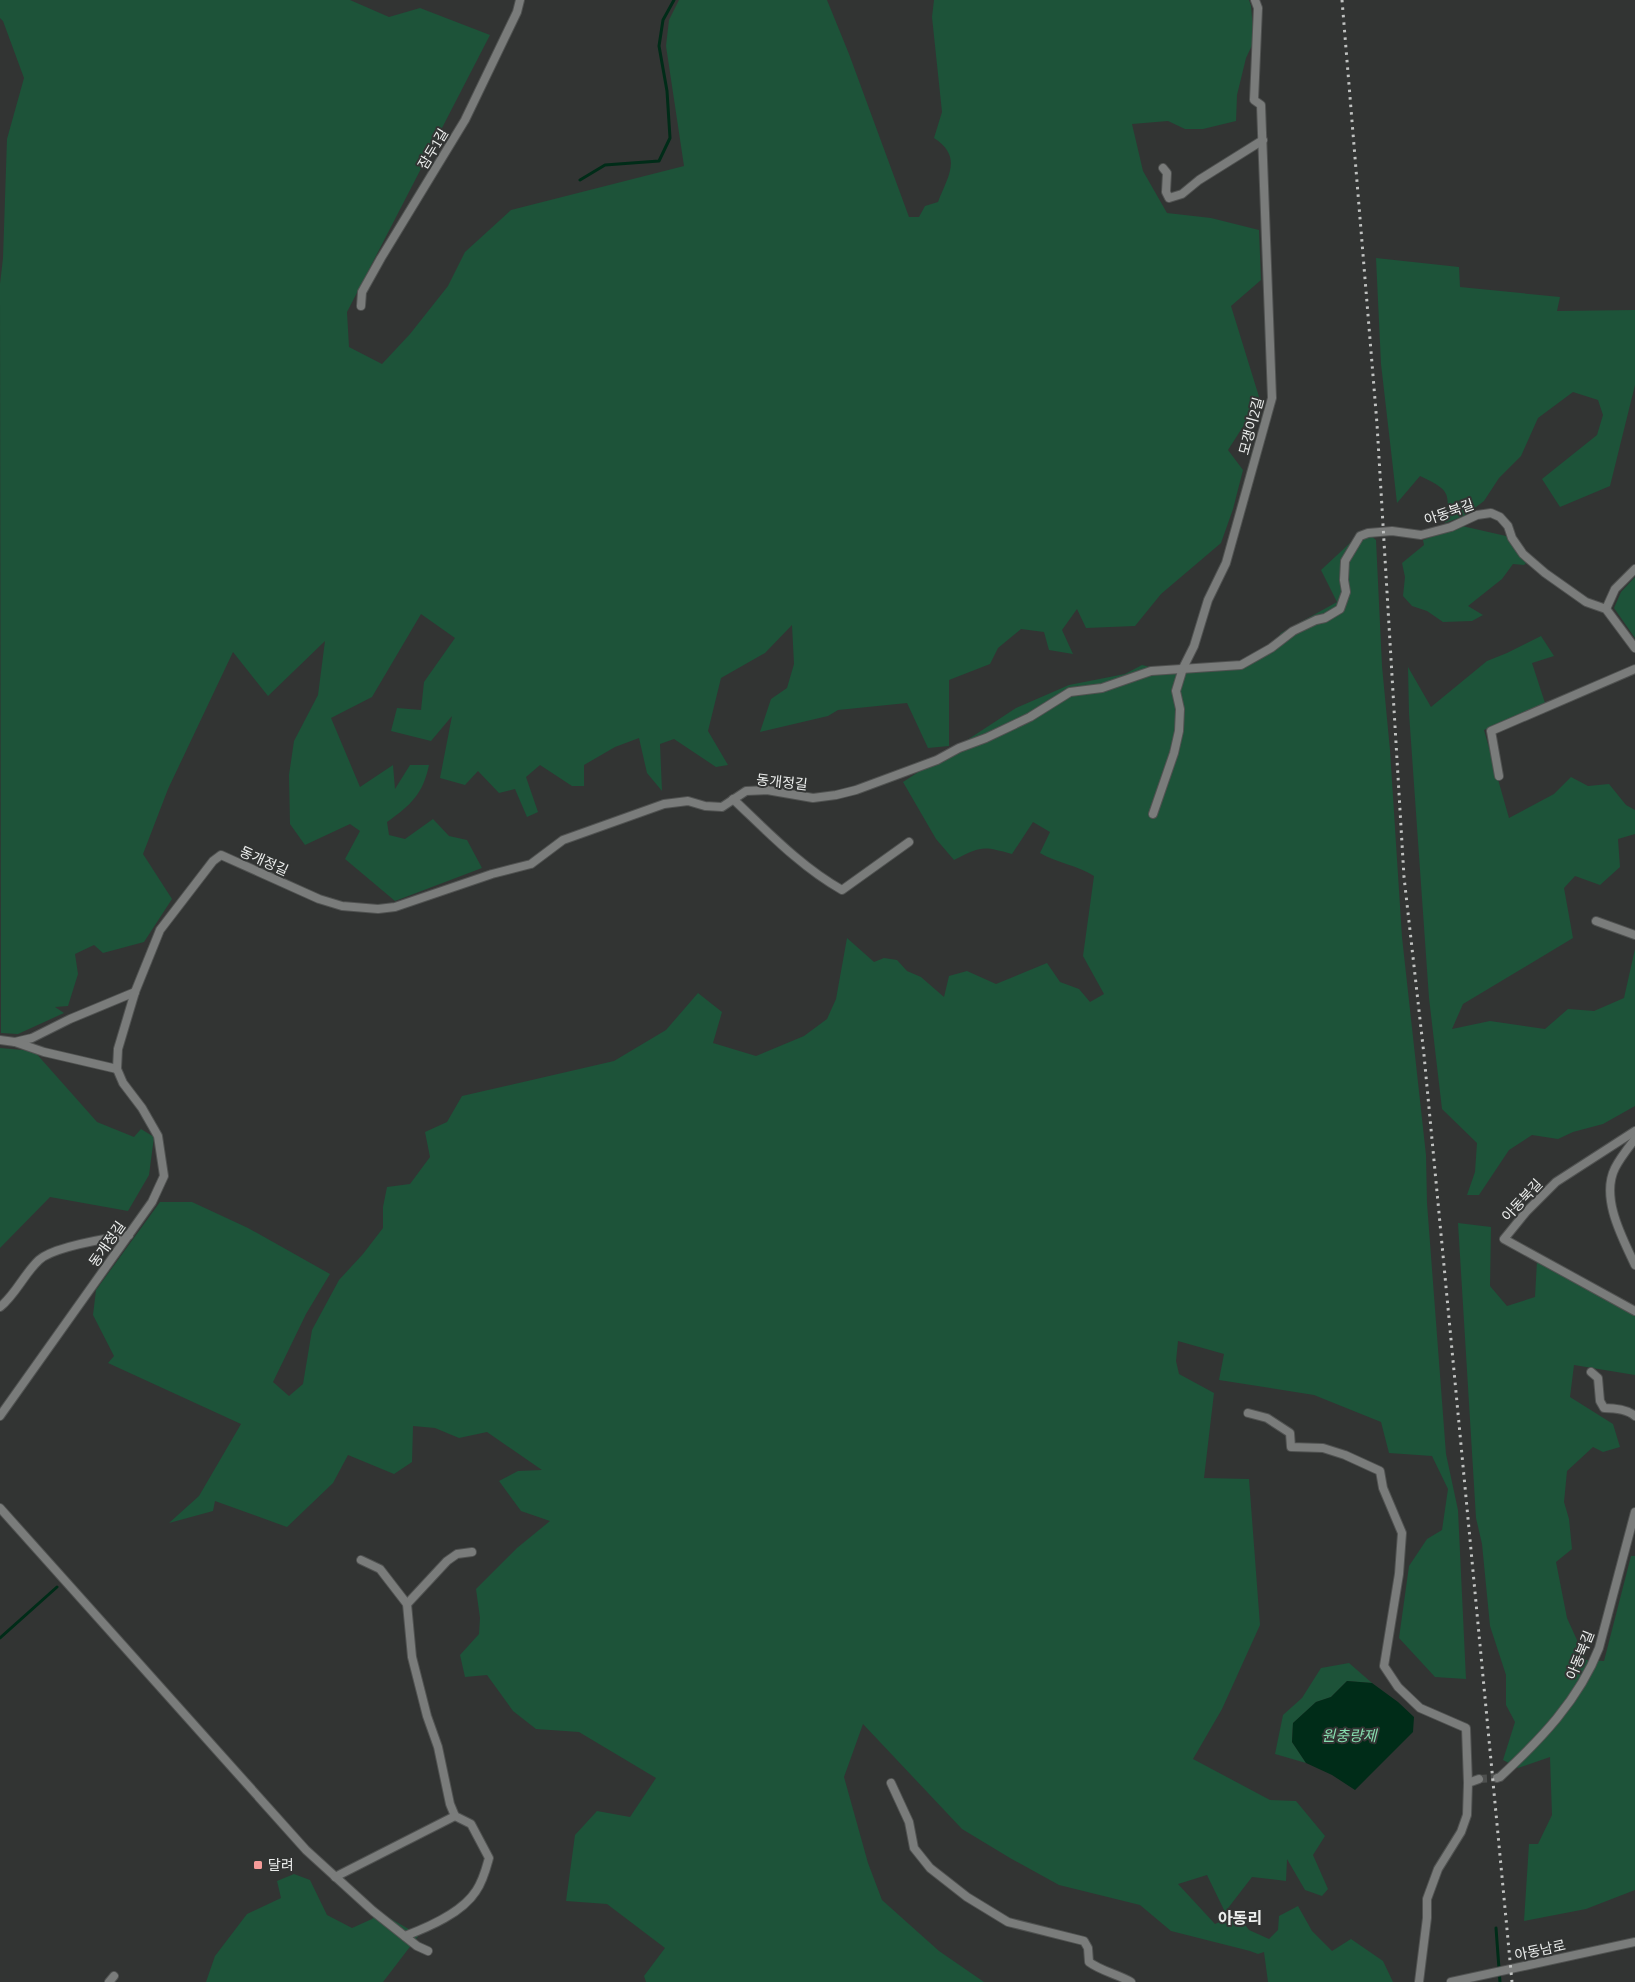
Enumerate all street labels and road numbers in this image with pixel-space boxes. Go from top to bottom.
street label: 잠두1길 [415,126,452,173]
street label: 모갱이2길 [1236,395,1267,457]
street label: 아동북길 [1422,496,1476,529]
street label: 동개정길 [755,771,808,794]
street label: 동개정길 [237,843,291,880]
street label: 아동북길 [1499,1176,1546,1225]
street label: 동개정길 [86,1218,129,1270]
street label: 아동북길 [1563,1628,1598,1682]
street label: 아동남로 [1513,1937,1567,1964]

